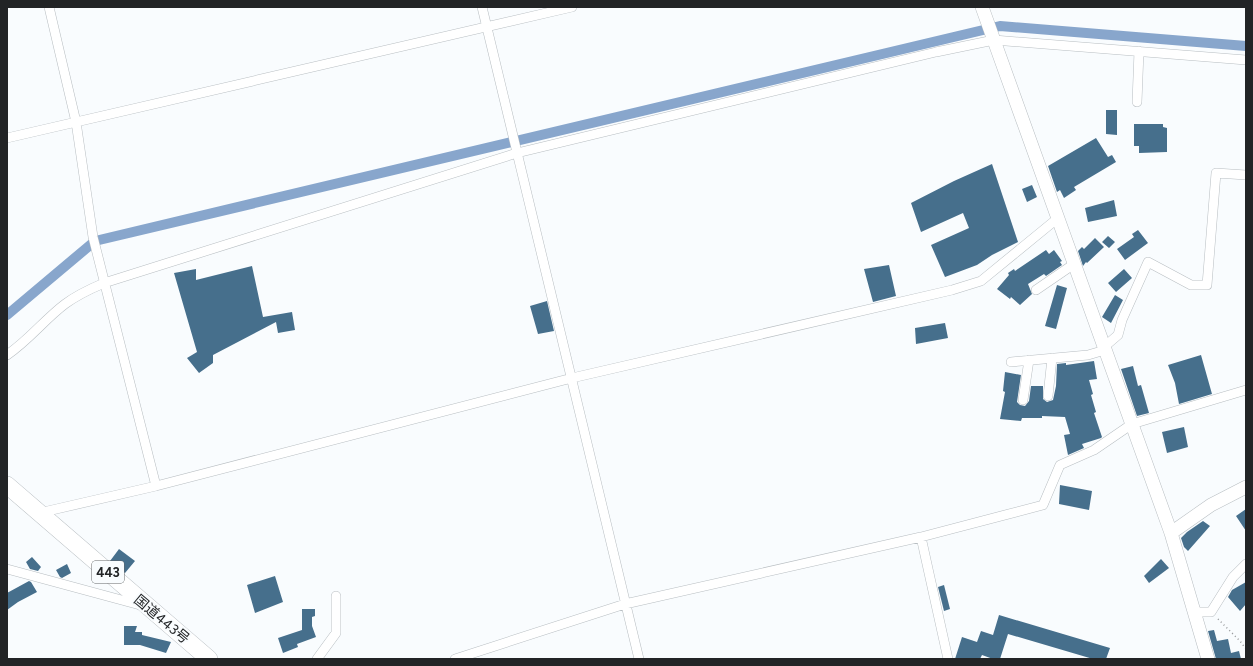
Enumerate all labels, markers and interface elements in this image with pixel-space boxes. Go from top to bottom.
road number: 443 [92,561,124,583]
street label: 国道443号 [131,591,193,647]

